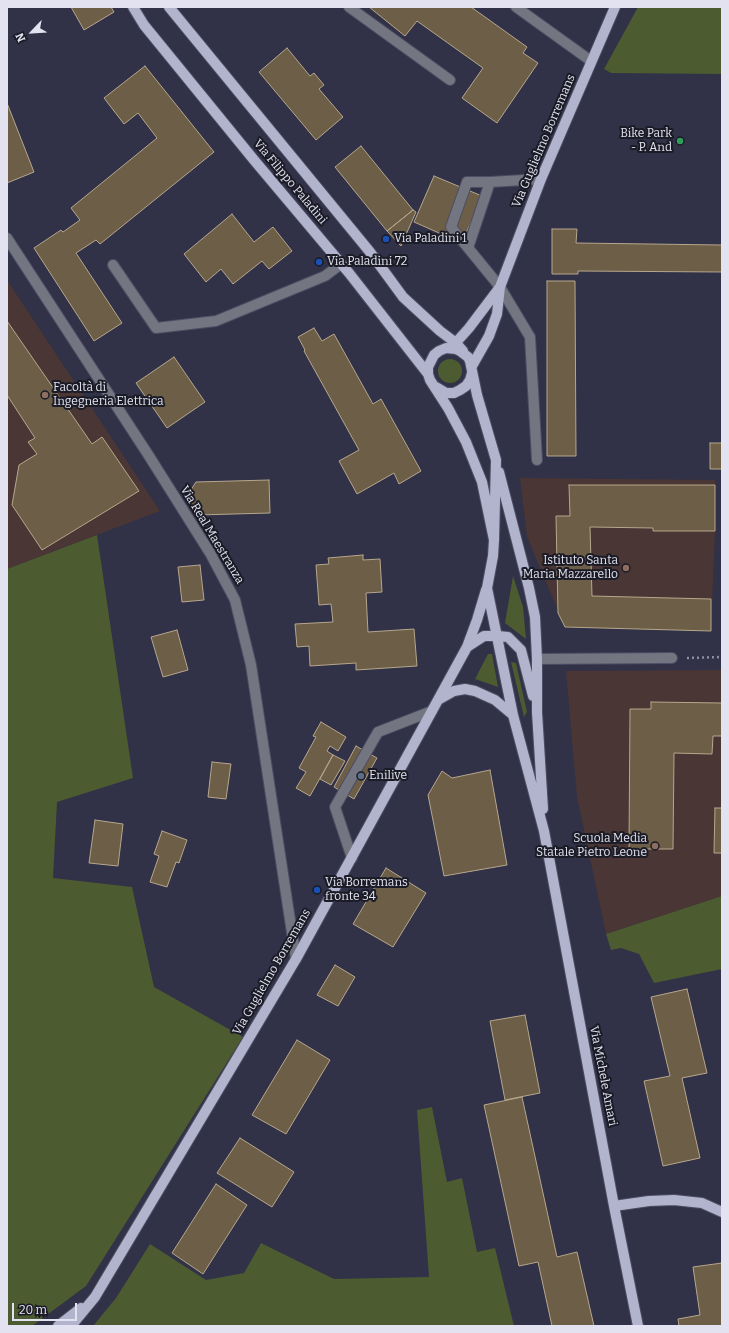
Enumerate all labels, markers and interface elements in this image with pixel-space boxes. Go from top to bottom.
north arrow [12,12,52,52]
text: N [13,31,28,44]
street label: Via Guglielmo Borremans [509,72,579,210]
place label: Bike Park - P. And [620,127,672,155]
marker: Bike Park - P. And [675,136,685,146]
street label: Via Filippo Paladini [250,137,330,227]
place label: Via Paladini 1 [394,232,467,246]
marker: Via Paladini 1 [381,234,391,244]
place label: Via Paladini 72 [327,255,407,269]
marker: Via Paladini 72 [314,257,324,267]
place label: Facoltà di Ingegneria Elettrica [53,381,164,409]
marker: Facoltà di Ingegneria Elettrica [40,390,50,400]
street label: Via Real Maestranza [177,483,247,587]
place label: Istituto Santa Maria Mazzarello [523,554,618,582]
marker: Istituto Santa Maria Mazzarello [621,563,631,573]
place label: Enilive [369,769,407,783]
marker: Enilive [356,771,366,781]
place label: Scuola Media Statale Pietro Leone [536,832,647,860]
marker: Scuola Media Statale Pietro Leone [650,841,660,851]
place label: Via Borremans fronte 34 [325,876,408,904]
marker: Via Borremans fronte 34 [312,885,322,895]
street label: Via Guglielmo Borremans [230,906,314,1038]
street label: Via Michele Amari [586,1025,620,1127]
scale bar [14,1295,79,1321]
text: 20 m [19,1303,47,1317]

